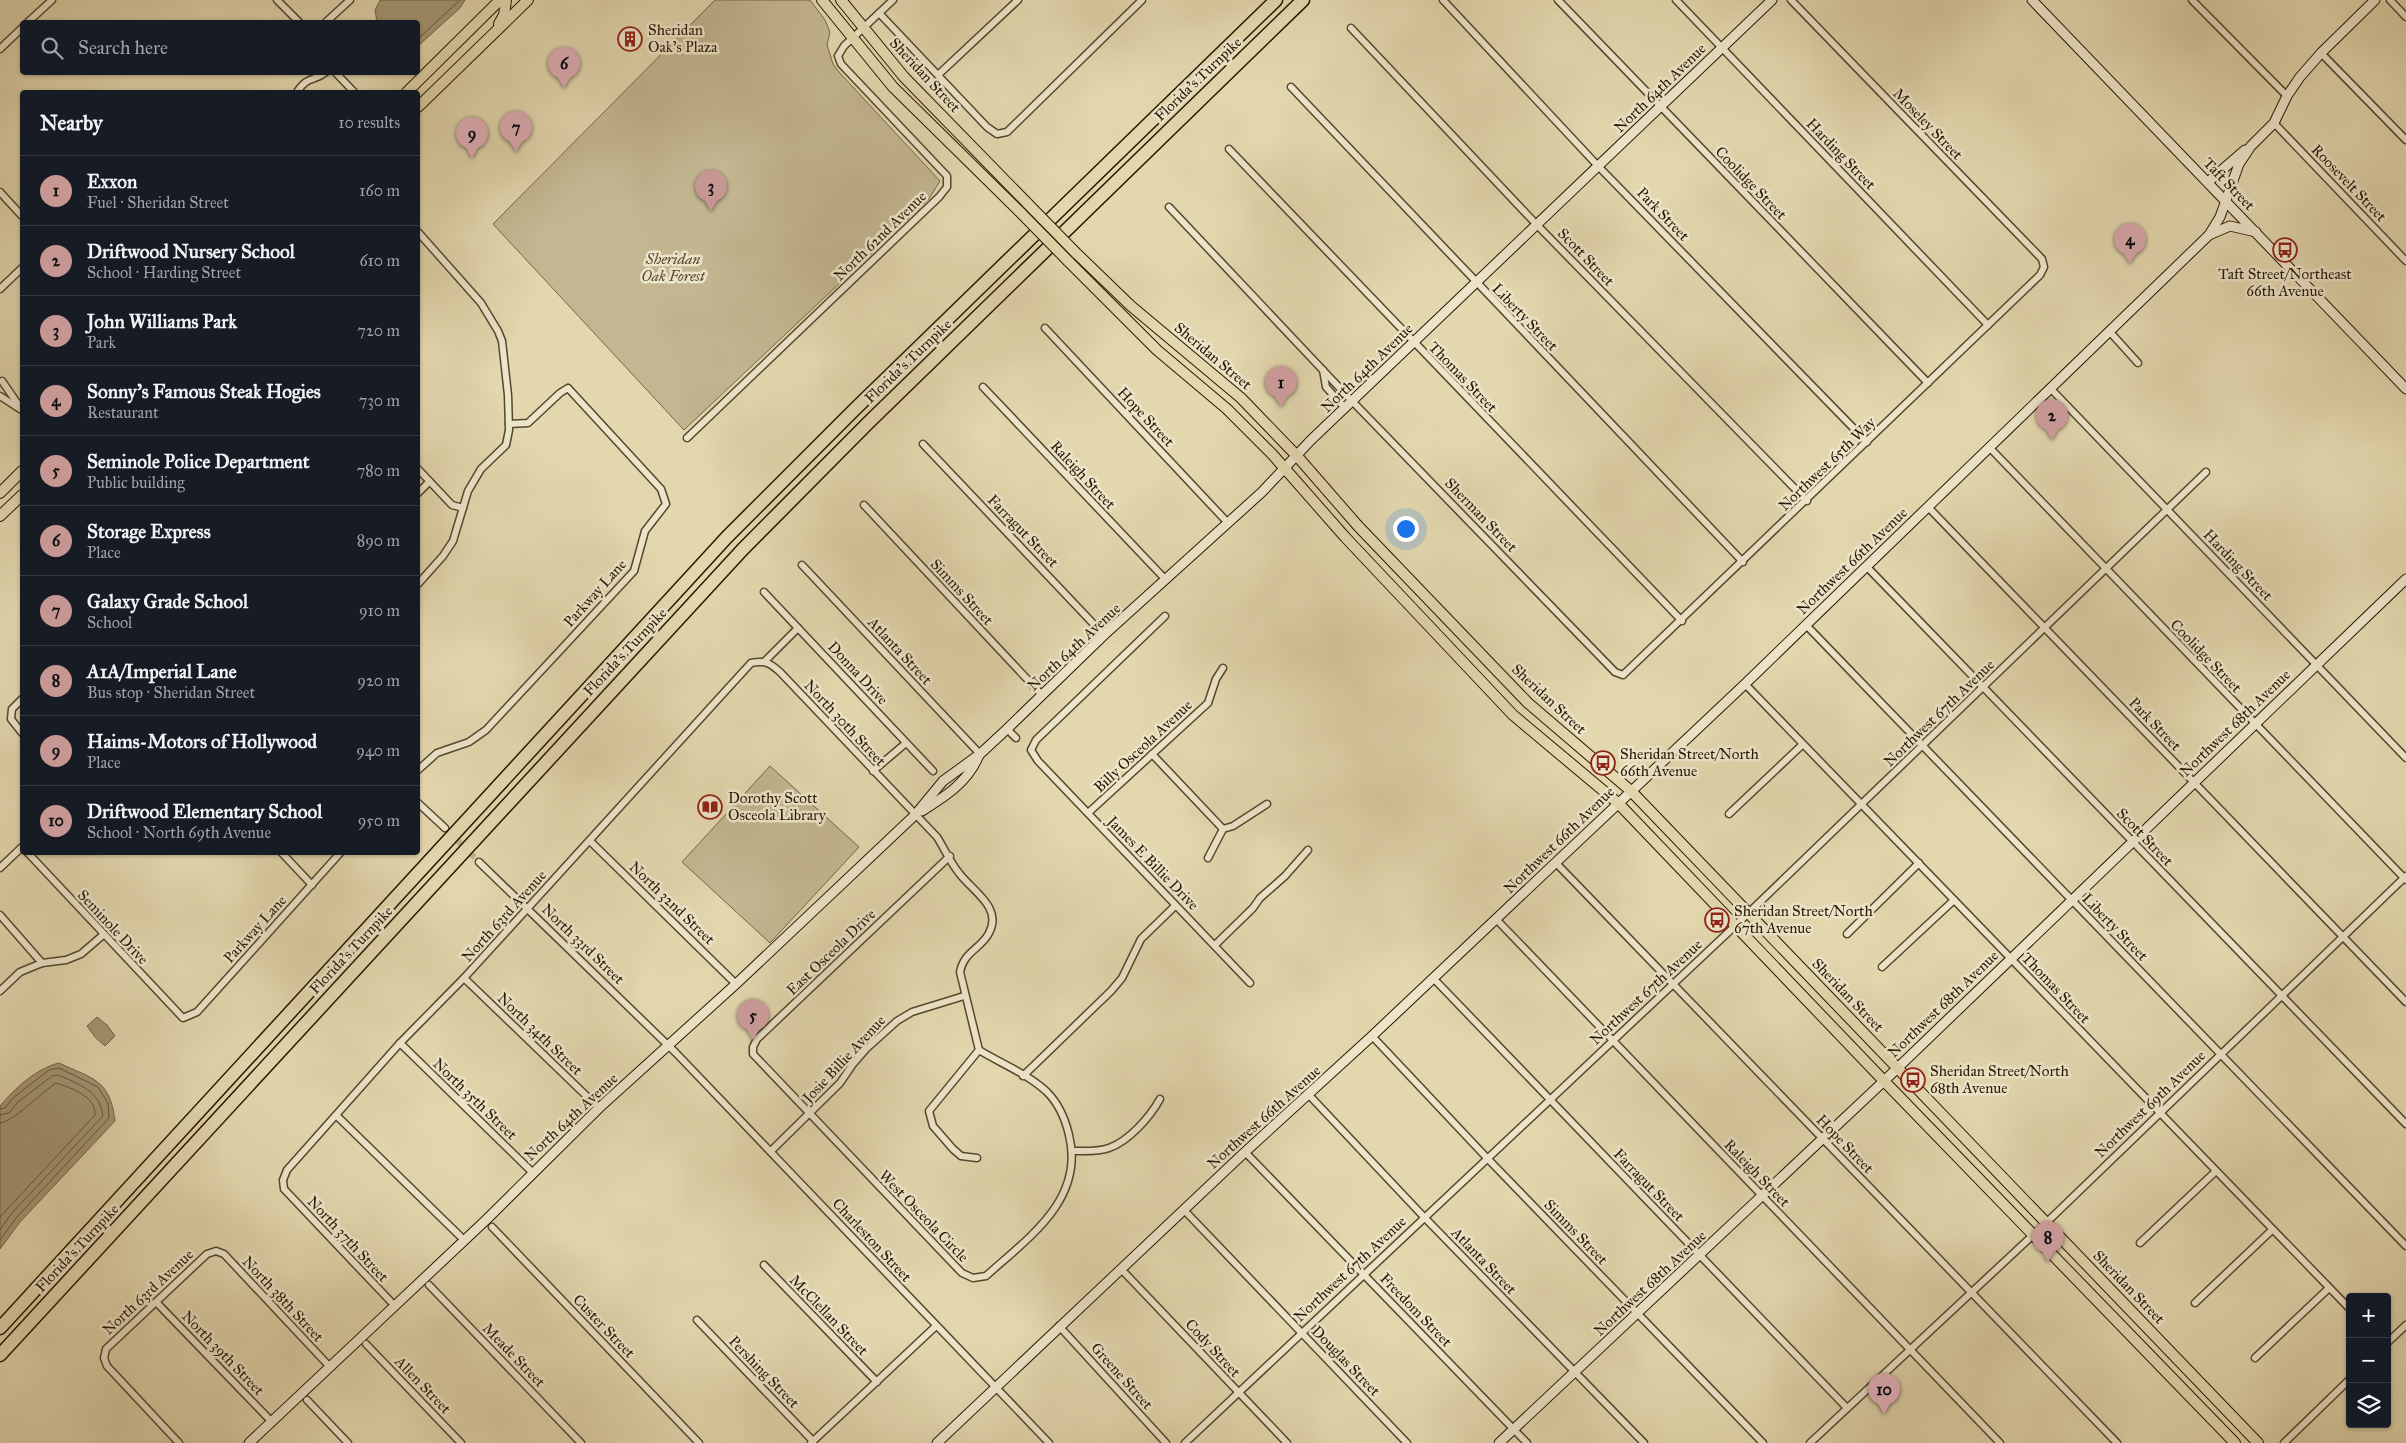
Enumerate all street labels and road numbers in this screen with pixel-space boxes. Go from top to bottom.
street label: Florida's Turnpike [1151,33,1245,125]
street label: Sheridan Street [886,34,965,116]
street label: North 64th Avenue [1610,40,1710,136]
street label: Moseley Street [1889,85,1967,164]
street label: Harding Street [1803,115,1880,194]
street label: Roosevelt Street [2308,141,2391,226]
street label: Coolidge Street [1712,143,1791,224]
street label: Taft Street [2199,154,2259,215]
street label: Park Street [1633,183,1693,245]
street label: North 62nd Avenue [830,187,930,285]
street label: Scott Street [1554,224,1619,290]
street label: Liberty Street [1488,279,1562,355]
street label: Florida's Turnpike [861,315,955,407]
street label: Sheridan Street [1171,318,1256,394]
street label: North 64th Avenue [1317,320,1417,416]
street label: Thomas Street [1425,338,1502,417]
street label: Hope Street [1114,384,1179,451]
street label: Northwest 65th Way [1775,413,1880,515]
street label: Raleigh Street [1047,437,1120,513]
street label: Sherman Street [1441,474,1521,556]
street label: Farragut Street [984,491,1063,572]
street label: Northwest 66th Avenue [1793,504,1911,618]
street label: Harding Street [2200,526,2277,605]
street label: Parkway Lane [560,555,630,631]
street label: Simms Street [927,555,998,629]
street label: North 64th Avenue [1024,599,1124,695]
street label: Florida's Turnpike [580,604,670,700]
street label: Atlanta Street [863,613,936,689]
street label: Coolidge Street [2167,616,2246,697]
street label: Donna Drive [824,638,892,708]
street label: Northwest 67th Avenue [1880,656,1998,770]
street label: Sheridan Street [1508,660,1590,739]
street label: Northwest 68th Avenue [2176,666,2294,780]
street label: North 30th Street [800,676,890,770]
street label: Park Street [2125,693,2185,755]
street label: Billy Osceola Avenue [1090,696,1196,796]
street label: Northwest 66th Avenue [1500,783,1618,897]
street label: Scott Street [2113,804,2178,870]
street label: James E Billie Drive [1101,811,1202,914]
street label: North 32nd Street [625,858,719,949]
street label: North 63rd Avenue [458,866,550,966]
street label: Seminole Drive [74,886,152,968]
street label: Liberty Street [2078,889,2152,965]
street label: Parkway Lane [220,891,290,967]
street label: North 33rd Street [538,900,629,989]
street label: Florida's Turnpike [306,902,396,998]
street label: East Osceola Drive [783,905,879,999]
street label: Northwest 67th Avenue [1586,935,1706,1049]
street label: Northwest 68th Avenue [1884,947,2002,1061]
street label: Thomas Street [2018,949,2095,1028]
street label: Sheridan Street [1808,954,1888,1036]
street label: North 34th Street [494,989,587,1080]
street label: Josie Billie Avenue [797,1012,890,1109]
street label: Northwest 69th Avenue [2091,1047,2209,1161]
street label: North 35th Street [429,1054,521,1144]
street label: Northwest 66th Avenue [1204,1061,1324,1173]
street label: North 64th Avenue [521,1069,621,1165]
street label: Hope Street [1813,1111,1878,1178]
street label: Raleigh Street [1720,1135,1794,1211]
street label: Farragut Street [1610,1145,1689,1226]
street label: West Osceola Circle [875,1166,973,1266]
street label: North 37th Street [304,1192,393,1286]
street label: Charleston Street [829,1194,916,1286]
street label: Simms Street [1540,1196,1612,1269]
street label: Florida's Turnpike [32,1200,122,1296]
street label: Northwest 67th Avenue [1290,1212,1410,1326]
street label: Atlanta Street [1447,1223,1521,1299]
street label: Northwest 68th Avenue [1590,1226,1710,1340]
street label: North 63rd Avenue [99,1245,197,1339]
street label: Sheridan Street [2089,1246,2169,1328]
street label: North 38th Street [239,1252,328,1346]
street label: Freedom Street [1376,1269,1456,1351]
street label: McClellan Street [786,1271,872,1360]
street label: Custer Street [569,1290,639,1362]
street label: North 39th Street [178,1307,268,1400]
street label: Cody Street [1182,1315,1245,1381]
street label: Meade Street [479,1319,549,1391]
street label: Douglas Street [1308,1322,1385,1400]
street label: Pershing Street [725,1332,803,1412]
street label: Greene Street [1087,1339,1157,1414]
street label: Allen Street [390,1352,455,1418]

